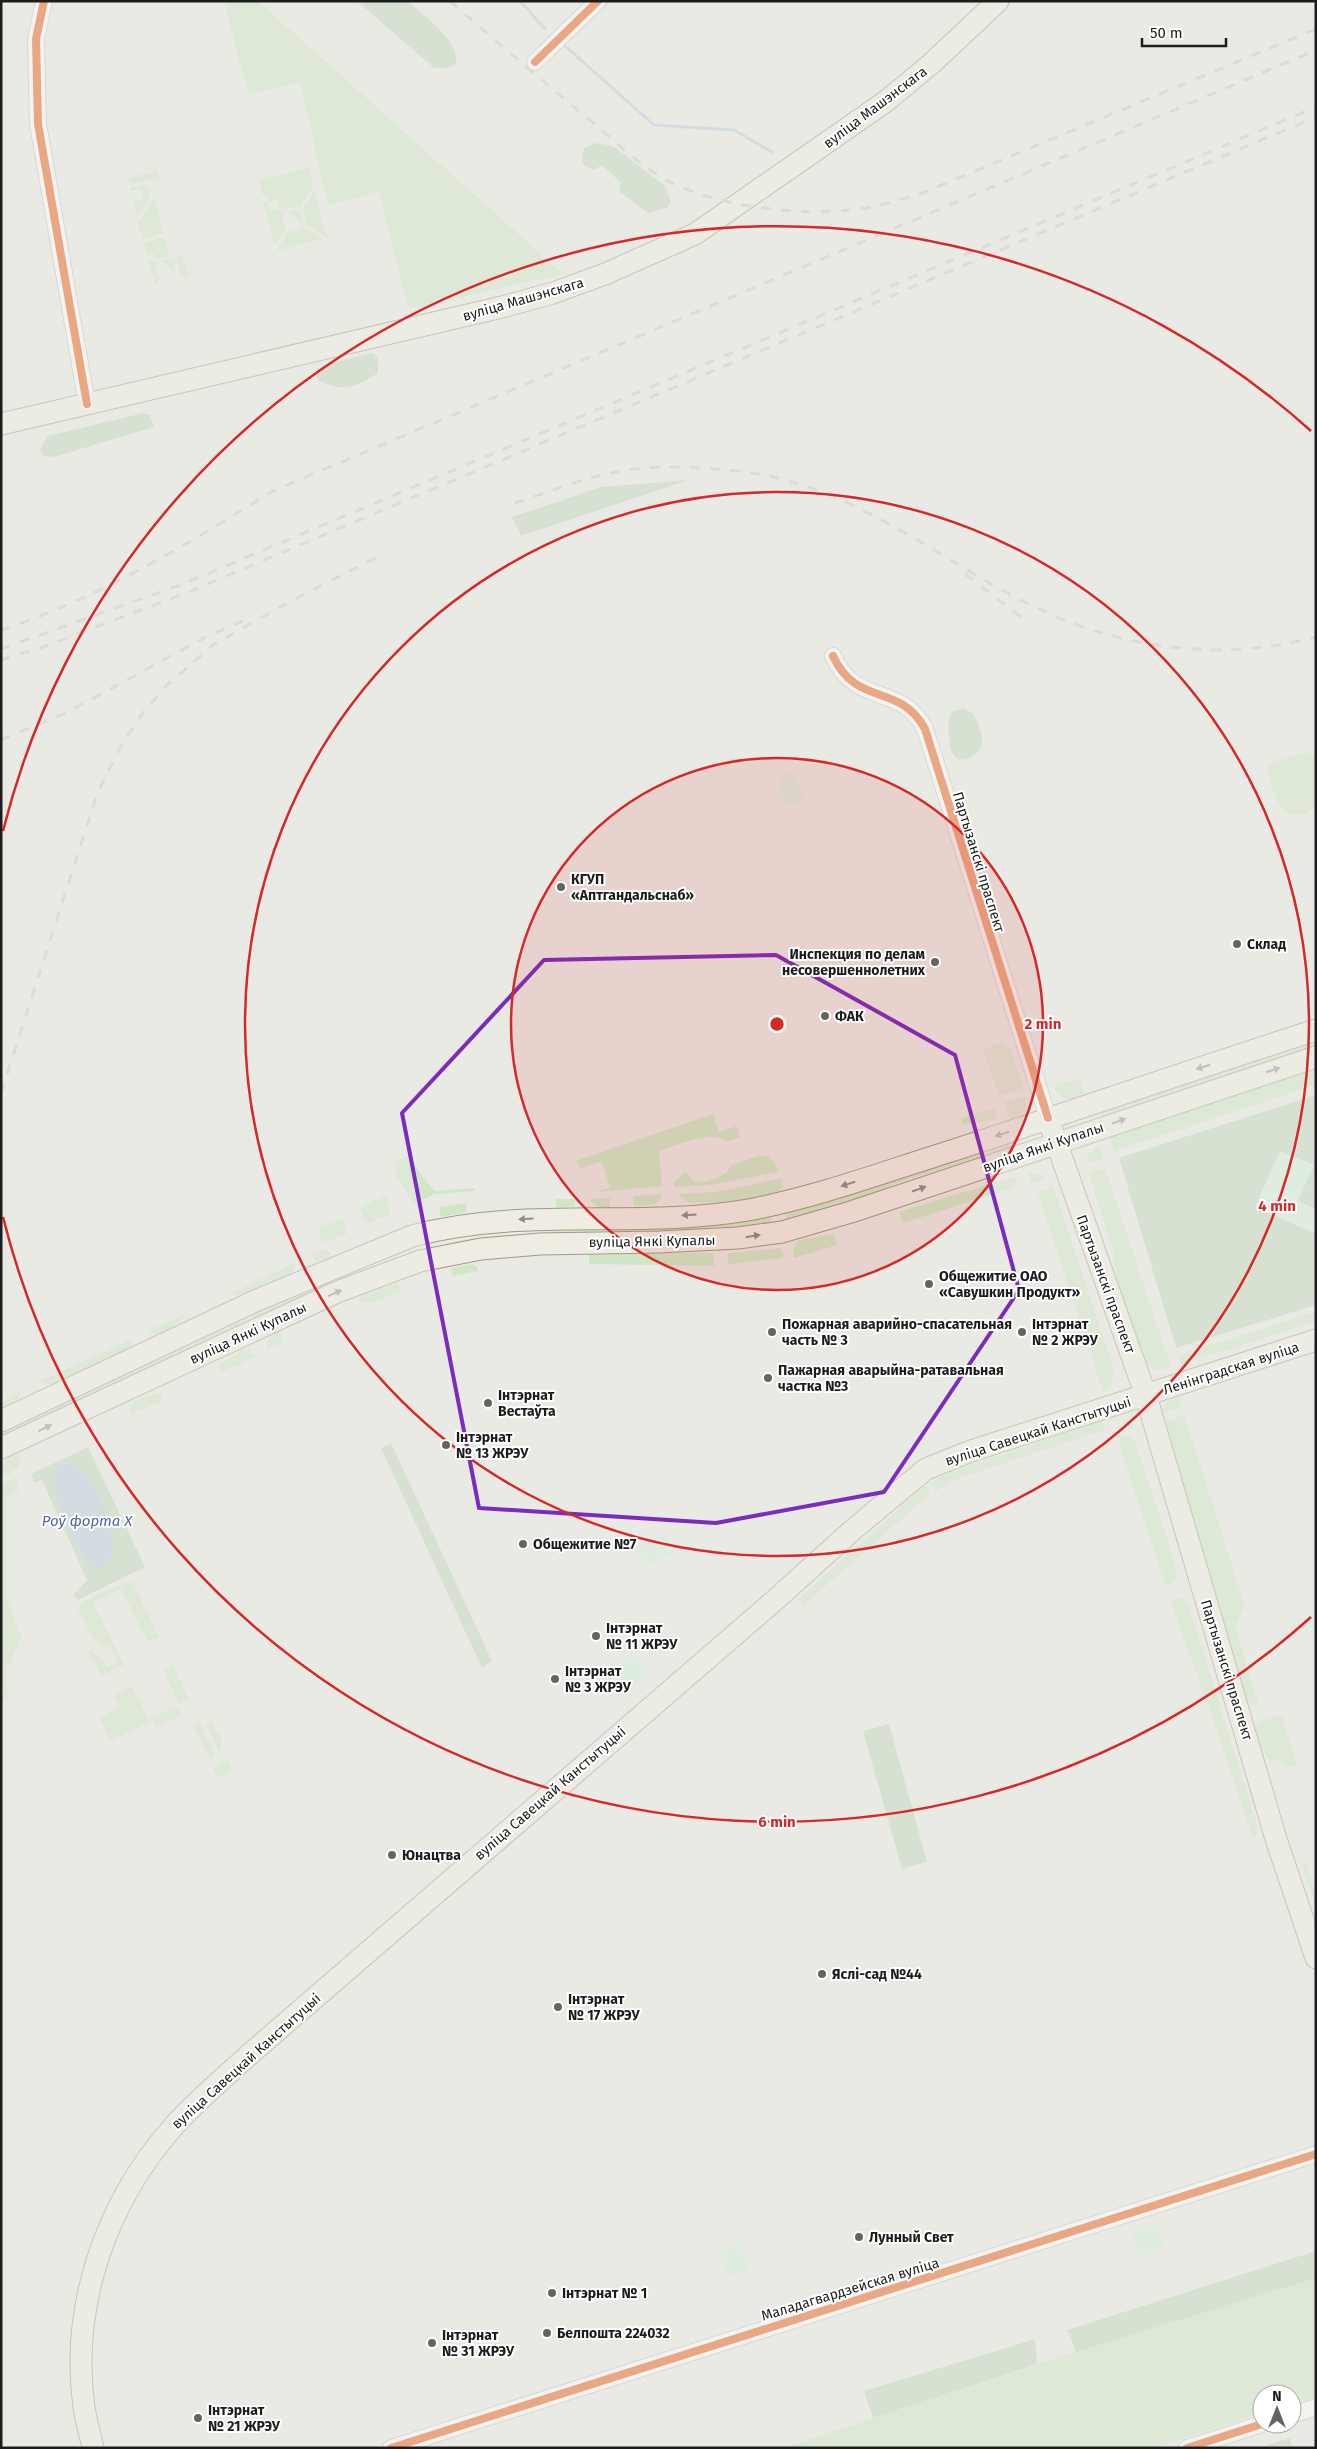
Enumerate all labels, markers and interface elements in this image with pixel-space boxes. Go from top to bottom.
scale bar [1142,15,1226,47]
text: 50 m [1150,24,1183,42]
street label: вуліца Машэнскага [820,63,930,152]
street label: вуліца Машэнскага [461,274,586,325]
street label: Партызанскі праспект [949,790,1008,935]
place label: КГУП «Аптгандальснаб» [571,871,694,904]
marker: КГУП «Аптгандальснаб» [555,881,567,893]
place label: Склад [1247,936,1286,953]
marker: Склад [1231,938,1243,950]
place label: Инспекция по делам несовершеннолетних [782,946,926,979]
marker: Инспекция по делам несовершеннолетних [929,956,941,968]
place label: ФАК [835,1008,864,1025]
marker: ФАК [819,1010,831,1022]
centre of rings [768,1015,786,1033]
text: 2 min [1025,1015,1061,1033]
one-way arrow [1195,1063,1210,1071]
one-way arrow [1266,1066,1281,1074]
one-way arrow [1112,1117,1127,1125]
street label: вуліца Янкі Купалы [980,1119,1106,1176]
one-way arrow [995,1131,1010,1138]
one-way arrow [840,1180,855,1188]
one-way arrow [912,1185,927,1193]
text: 4 min [1258,1197,1296,1215]
one-way arrow [681,1212,697,1220]
street label: Партызанскі праспект [1073,1213,1139,1356]
one-way arrow [518,1215,534,1223]
one-way arrow [745,1231,761,1239]
street label: вуліца Янкі Купалы [588,1232,716,1251]
place label: Общежитие ОАО «Савушкин Продукт» [939,1268,1081,1301]
marker: Общежитие ОАО «Савушкин Продукт» [923,1278,935,1290]
one-way arrow [328,1288,342,1296]
street label: вуліца Янкі Купалы [187,1299,309,1368]
place label: Пожарная аварийно-спасательная часть № 3 [782,1316,1012,1349]
place label: Інтэрнат № 2 ЖРЭУ [1032,1316,1099,1349]
marker: Пожарная аварийно-спасательная часть № 3 [766,1326,778,1338]
marker: Інтэрнат № 2 ЖРЭУ [1016,1326,1028,1338]
street label: Ленінградская вуліца [1161,1338,1301,1399]
place label: Пажарная аварыйна-ратавальная частка №3 [778,1362,1004,1395]
marker: Пажарная аварыйна-ратавальная частка №3 [762,1372,774,1384]
place label: Інтэрнат Вестаўта [498,1387,556,1420]
street label: вуліца Савецкай Канстытуцыі [943,1393,1133,1470]
marker: Інтэрнат Вестаўта [482,1397,494,1409]
one-way arrow [38,1424,52,1432]
place label: Інтэрнат № 13 ЖРЭУ [456,1429,529,1462]
marker: Інтэрнат № 13 ЖРЭУ [440,1439,452,1451]
water label: Роў форта X [42,1512,133,1530]
place label: Общежитие №7 [533,1536,637,1553]
marker: Общежитие №7 [517,1538,529,1550]
street label: Партызанскі праспект [1197,1598,1256,1743]
place label: Інтэрнат № 11 ЖРЭУ [606,1620,678,1653]
marker: Інтэрнат № 11 ЖРЭУ [590,1630,602,1642]
place label: Інтэрнат № 3 ЖРЭУ [565,1663,632,1696]
marker: Інтэрнат № 3 ЖРЭУ [549,1673,561,1685]
street label: вуліца Савецкай Канстытуцыі [471,1723,629,1864]
text: 6 min [758,1813,796,1831]
place label: Юнацтва [402,1847,461,1864]
marker: Юнацтва [386,1849,398,1861]
place label: Яслі-сад №44 [832,1966,922,1983]
marker: Яслі-сад №44 [816,1968,828,1980]
street label: вуліца Савецкай Канстытуцыі [168,1990,324,2133]
place label: Інтэрнат № 17 ЖРЭУ [568,1991,640,2024]
marker: Інтэрнат № 17 ЖРЭУ [552,2001,564,2013]
place label: Лунный Свет [869,2229,954,2246]
marker: Лунный Свет [853,2231,865,2243]
street label: Маладагвардзейская вуліца [759,2254,941,2325]
place label: Інтэрнат № 1 [562,2285,647,2302]
marker: Інтэрнат № 1 [546,2287,558,2299]
place label: Белпошта 224032 [557,2325,670,2342]
place label: Інтэрнат № 31 ЖРЭУ [442,2327,515,2360]
marker: Белпошта 224032 [541,2327,553,2339]
marker: Інтэрнат № 31 ЖРЭУ [426,2337,438,2349]
north arrow [1252,2384,1302,2434]
text: N [1272,2388,1282,2405]
place label: Інтэрнат № 21 ЖРЭУ [208,2402,281,2435]
marker: Інтэрнат № 21 ЖРЭУ [192,2412,204,2424]

